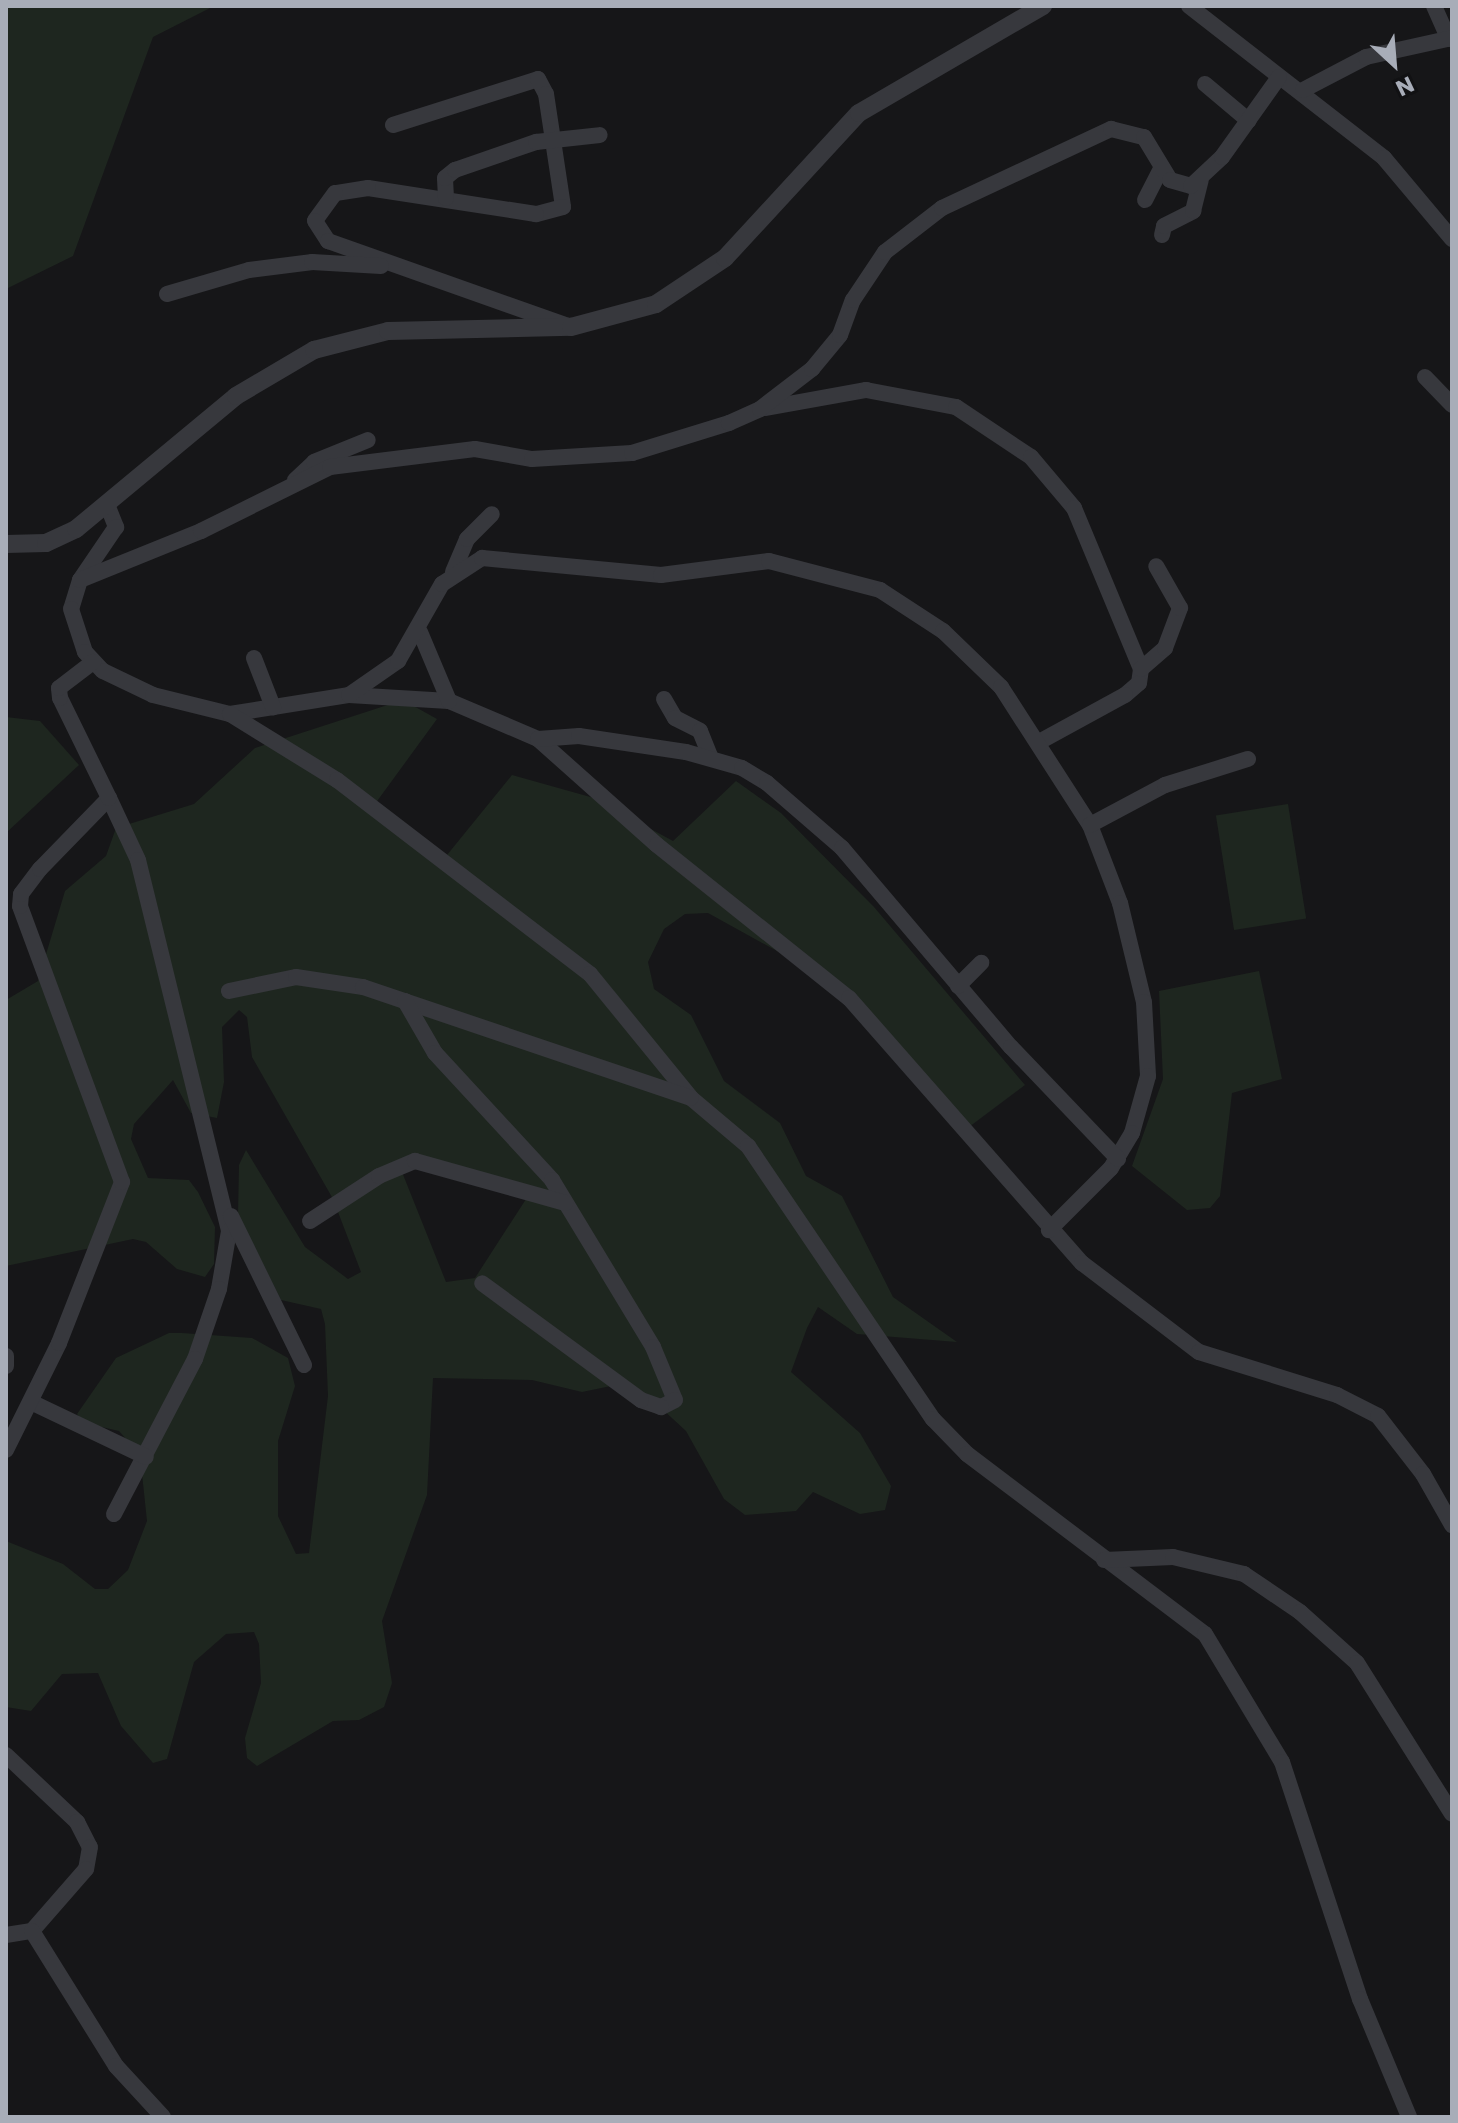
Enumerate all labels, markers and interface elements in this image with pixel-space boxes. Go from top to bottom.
north arrow [1354,24,1434,104]
text: N [1391,68,1419,104]

